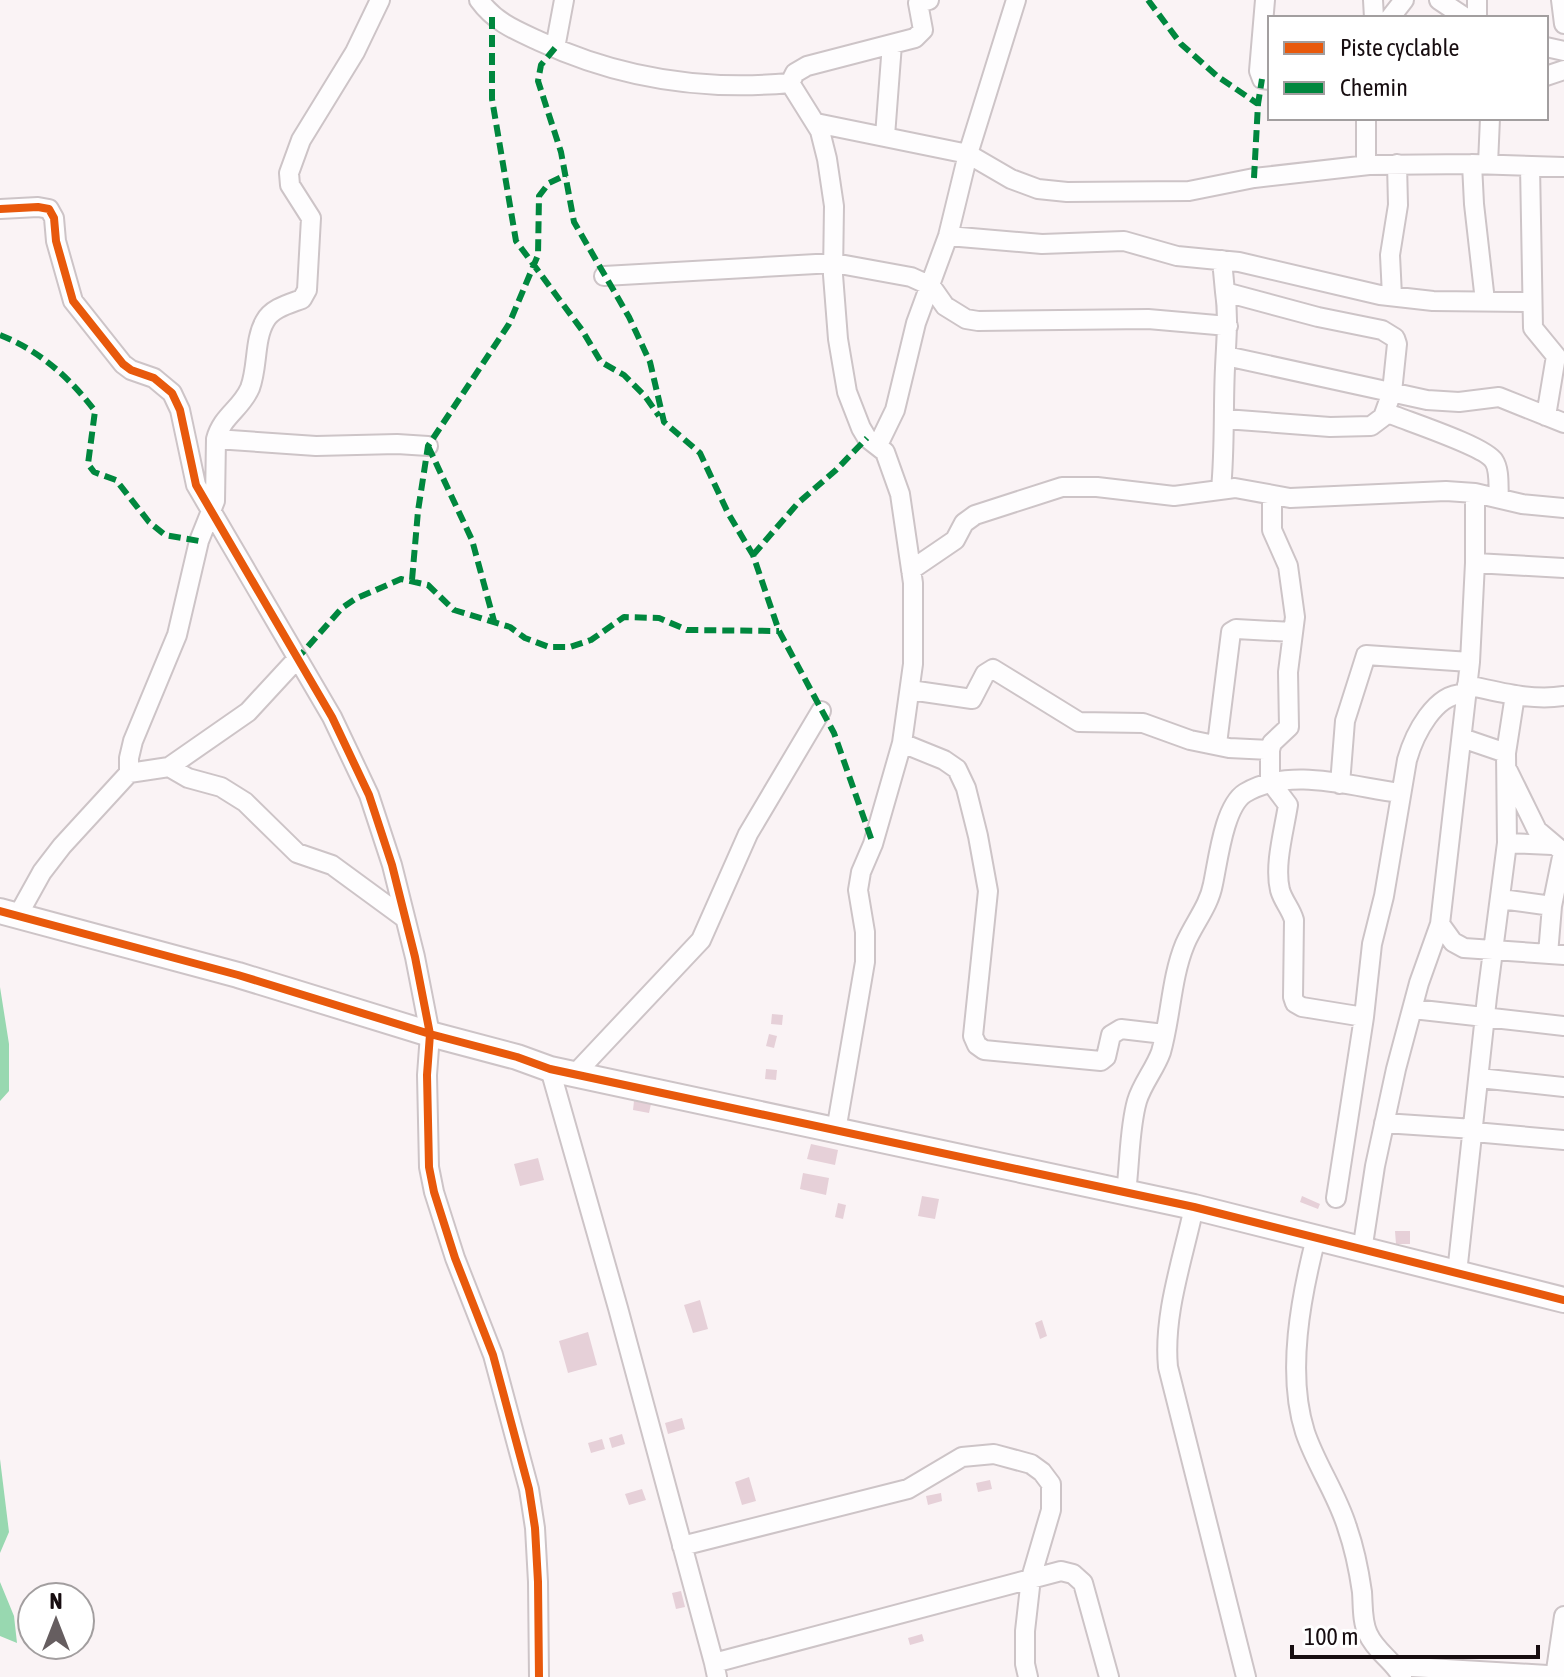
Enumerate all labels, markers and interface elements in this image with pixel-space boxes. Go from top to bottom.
legend [1268,16,1548,120]
text: Piste cyclable [1340,34,1459,61]
text: Chemin [1340,74,1408,101]
north arrow [16,1581,96,1661]
text: N [50,1588,62,1614]
scale bar [1292,1609,1538,1659]
text: 100 m [1304,1623,1358,1650]

